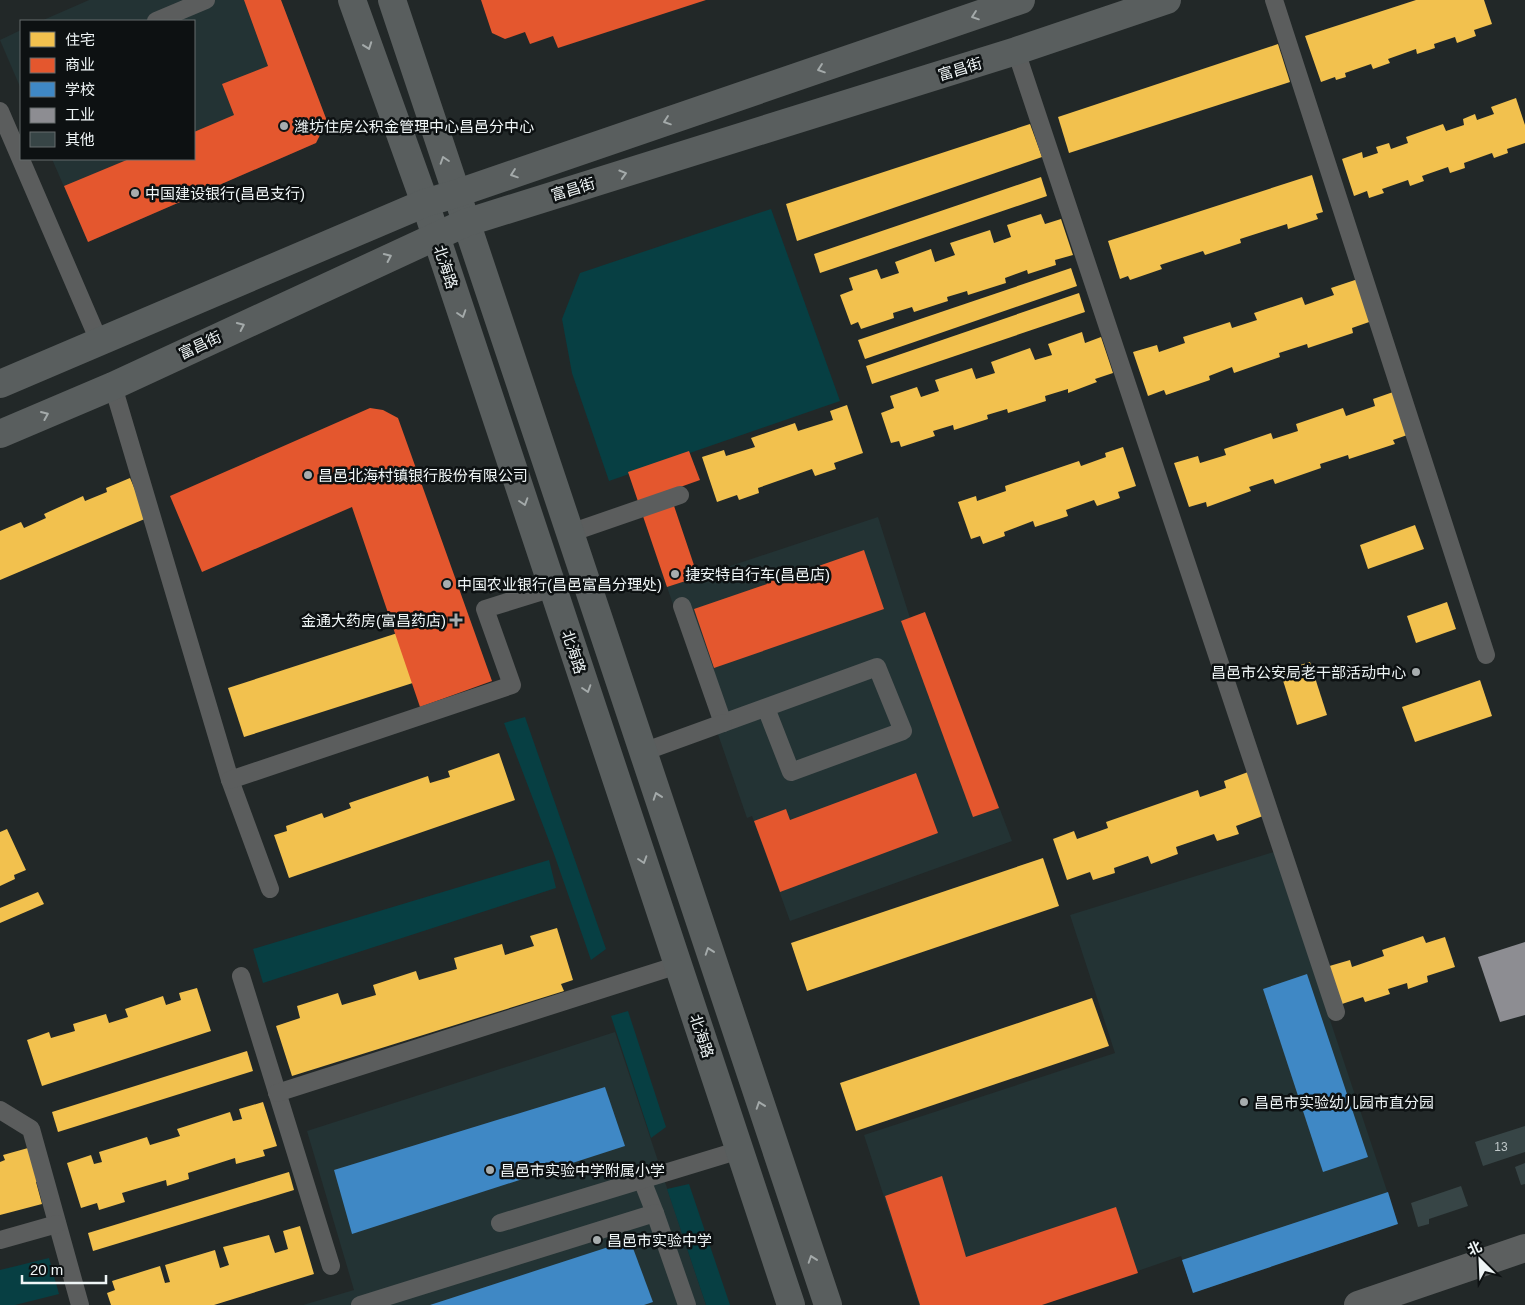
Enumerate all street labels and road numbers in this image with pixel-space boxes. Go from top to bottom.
street label: 富昌街 [936,54,984,84]
street label: 富昌街 [549,174,597,204]
street label: 北海路 [431,243,461,291]
street label: 富昌街 [176,328,224,362]
street label: 北海路 [559,628,589,676]
street label: 北海路 [687,1012,717,1060]

